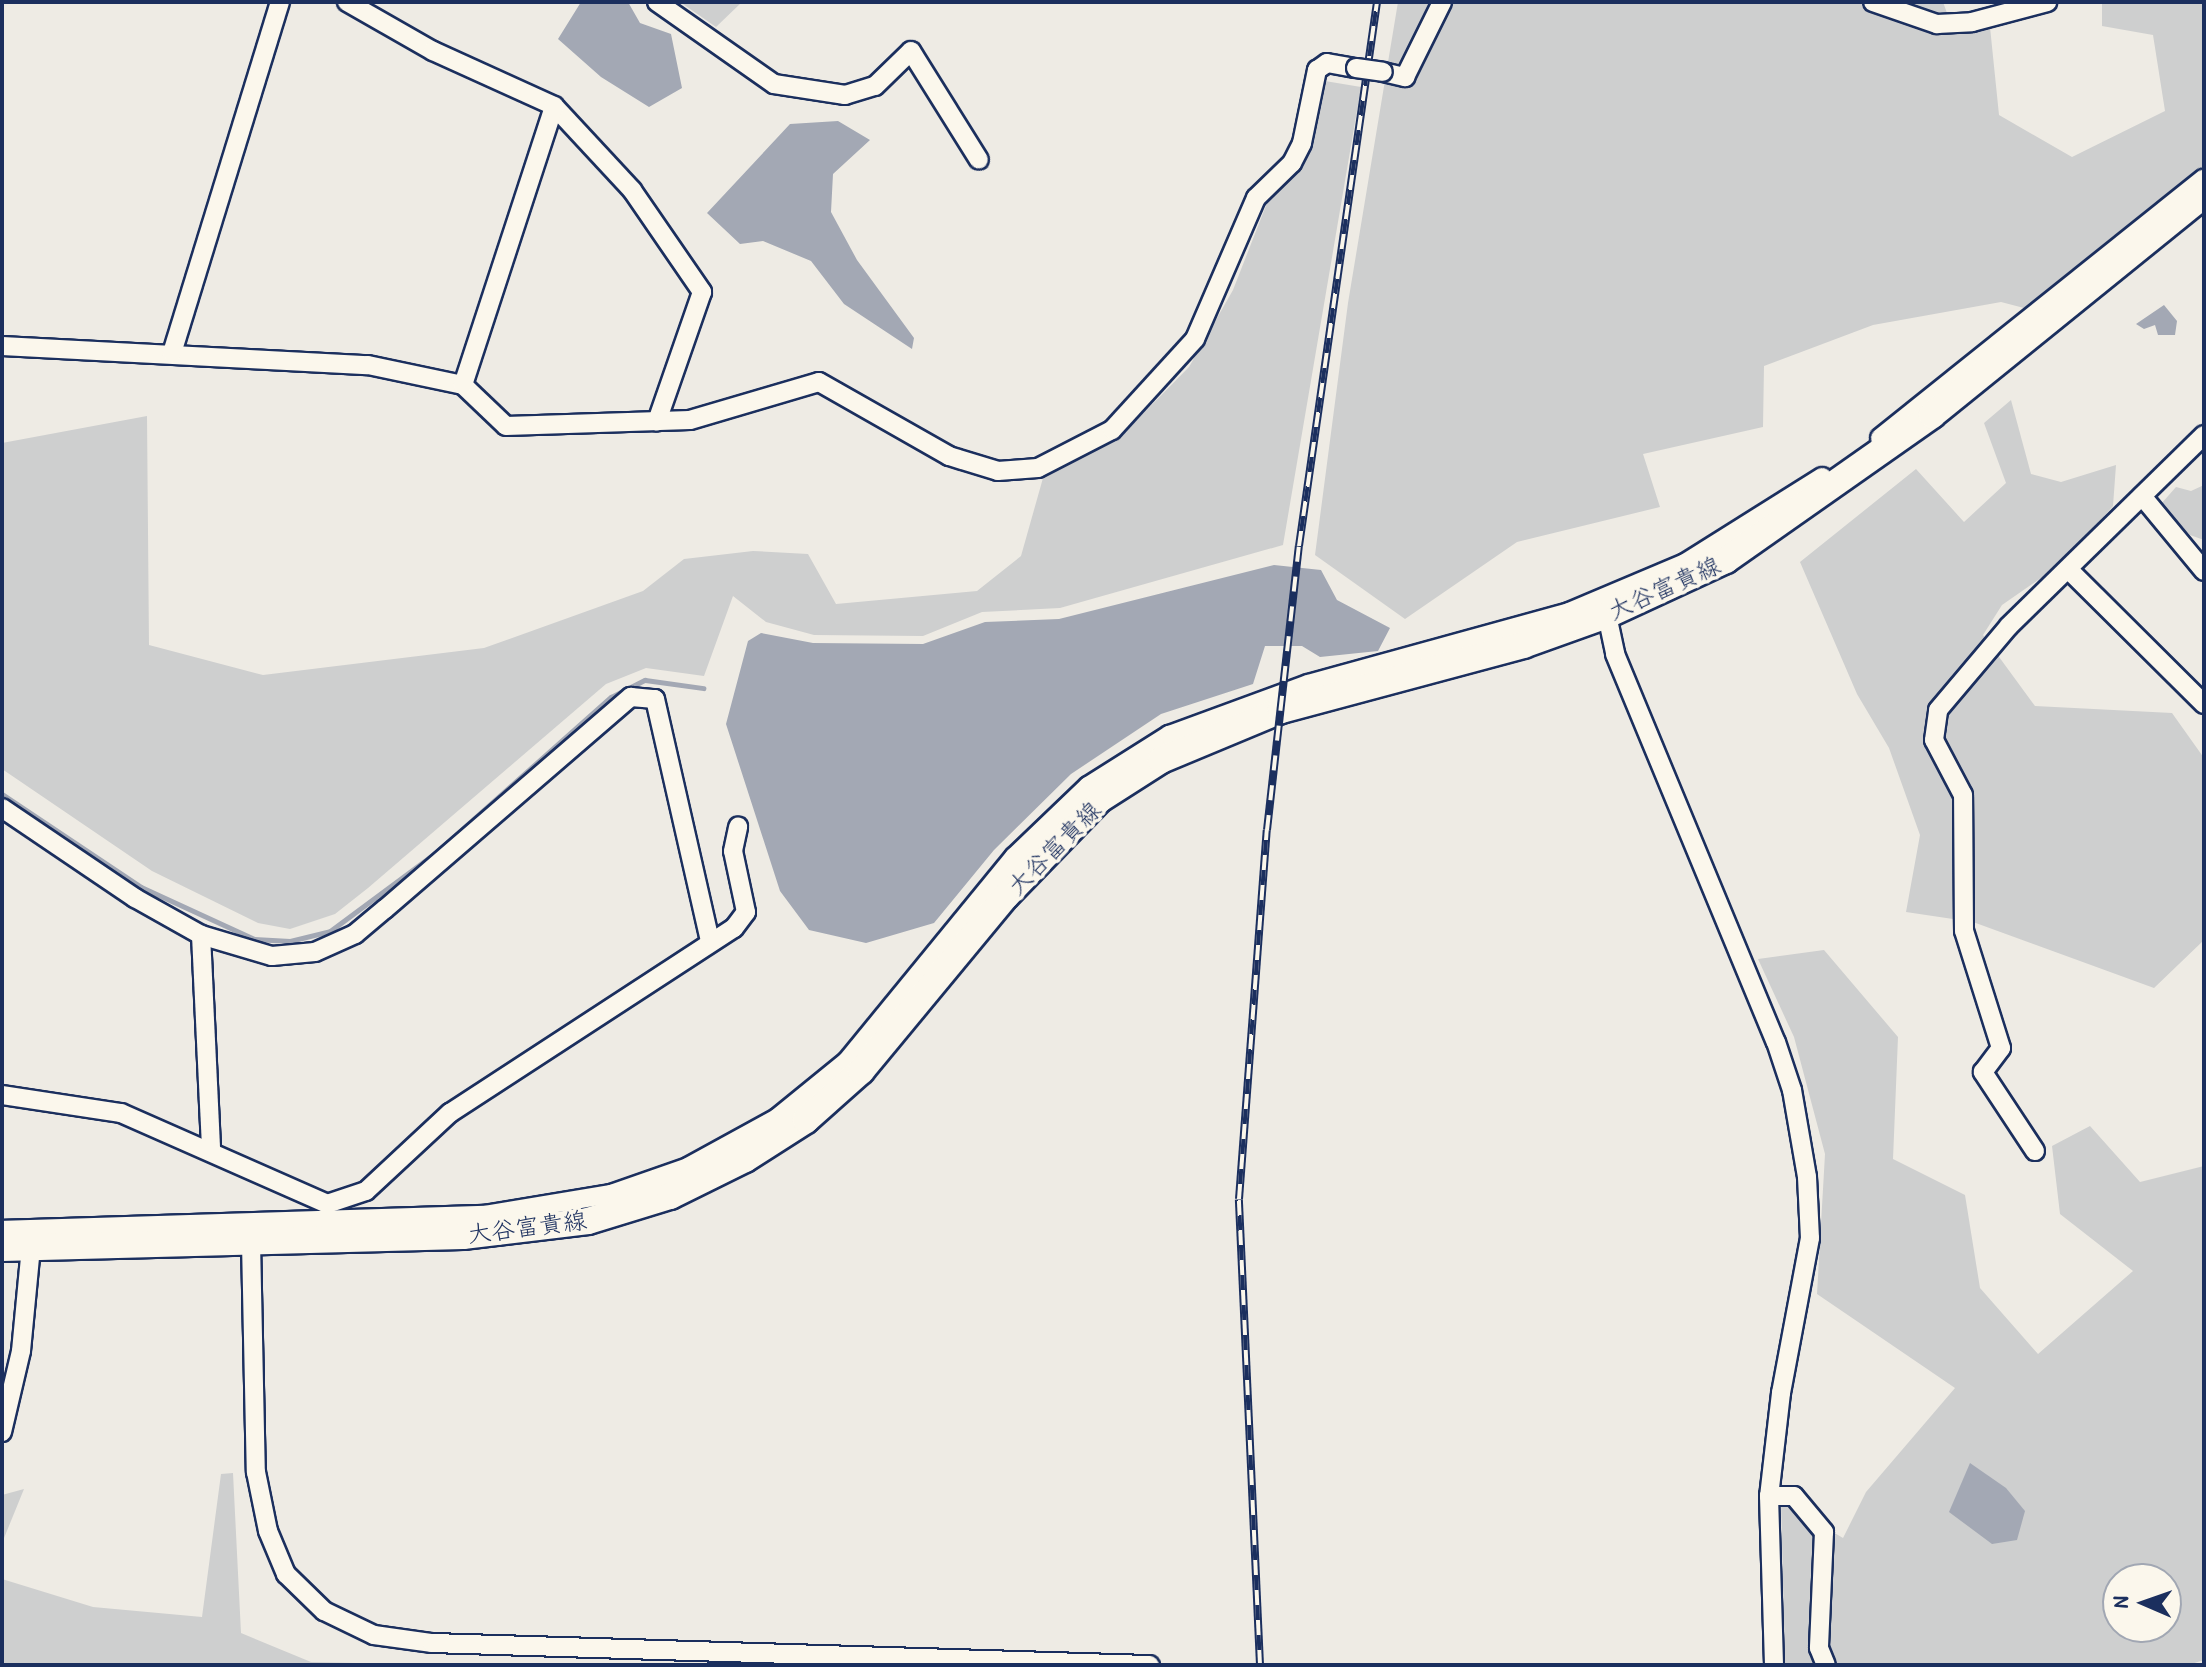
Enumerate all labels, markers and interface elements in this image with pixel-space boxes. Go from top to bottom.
street label: 大谷富貴線 [1603,550,1725,626]
street label: 大谷富貴線 [1001,795,1107,901]
street label: 大谷富貴線 [466,1205,588,1249]
north arrow [2102,1563,2182,1643]
text: N [2105,1596,2135,1609]

